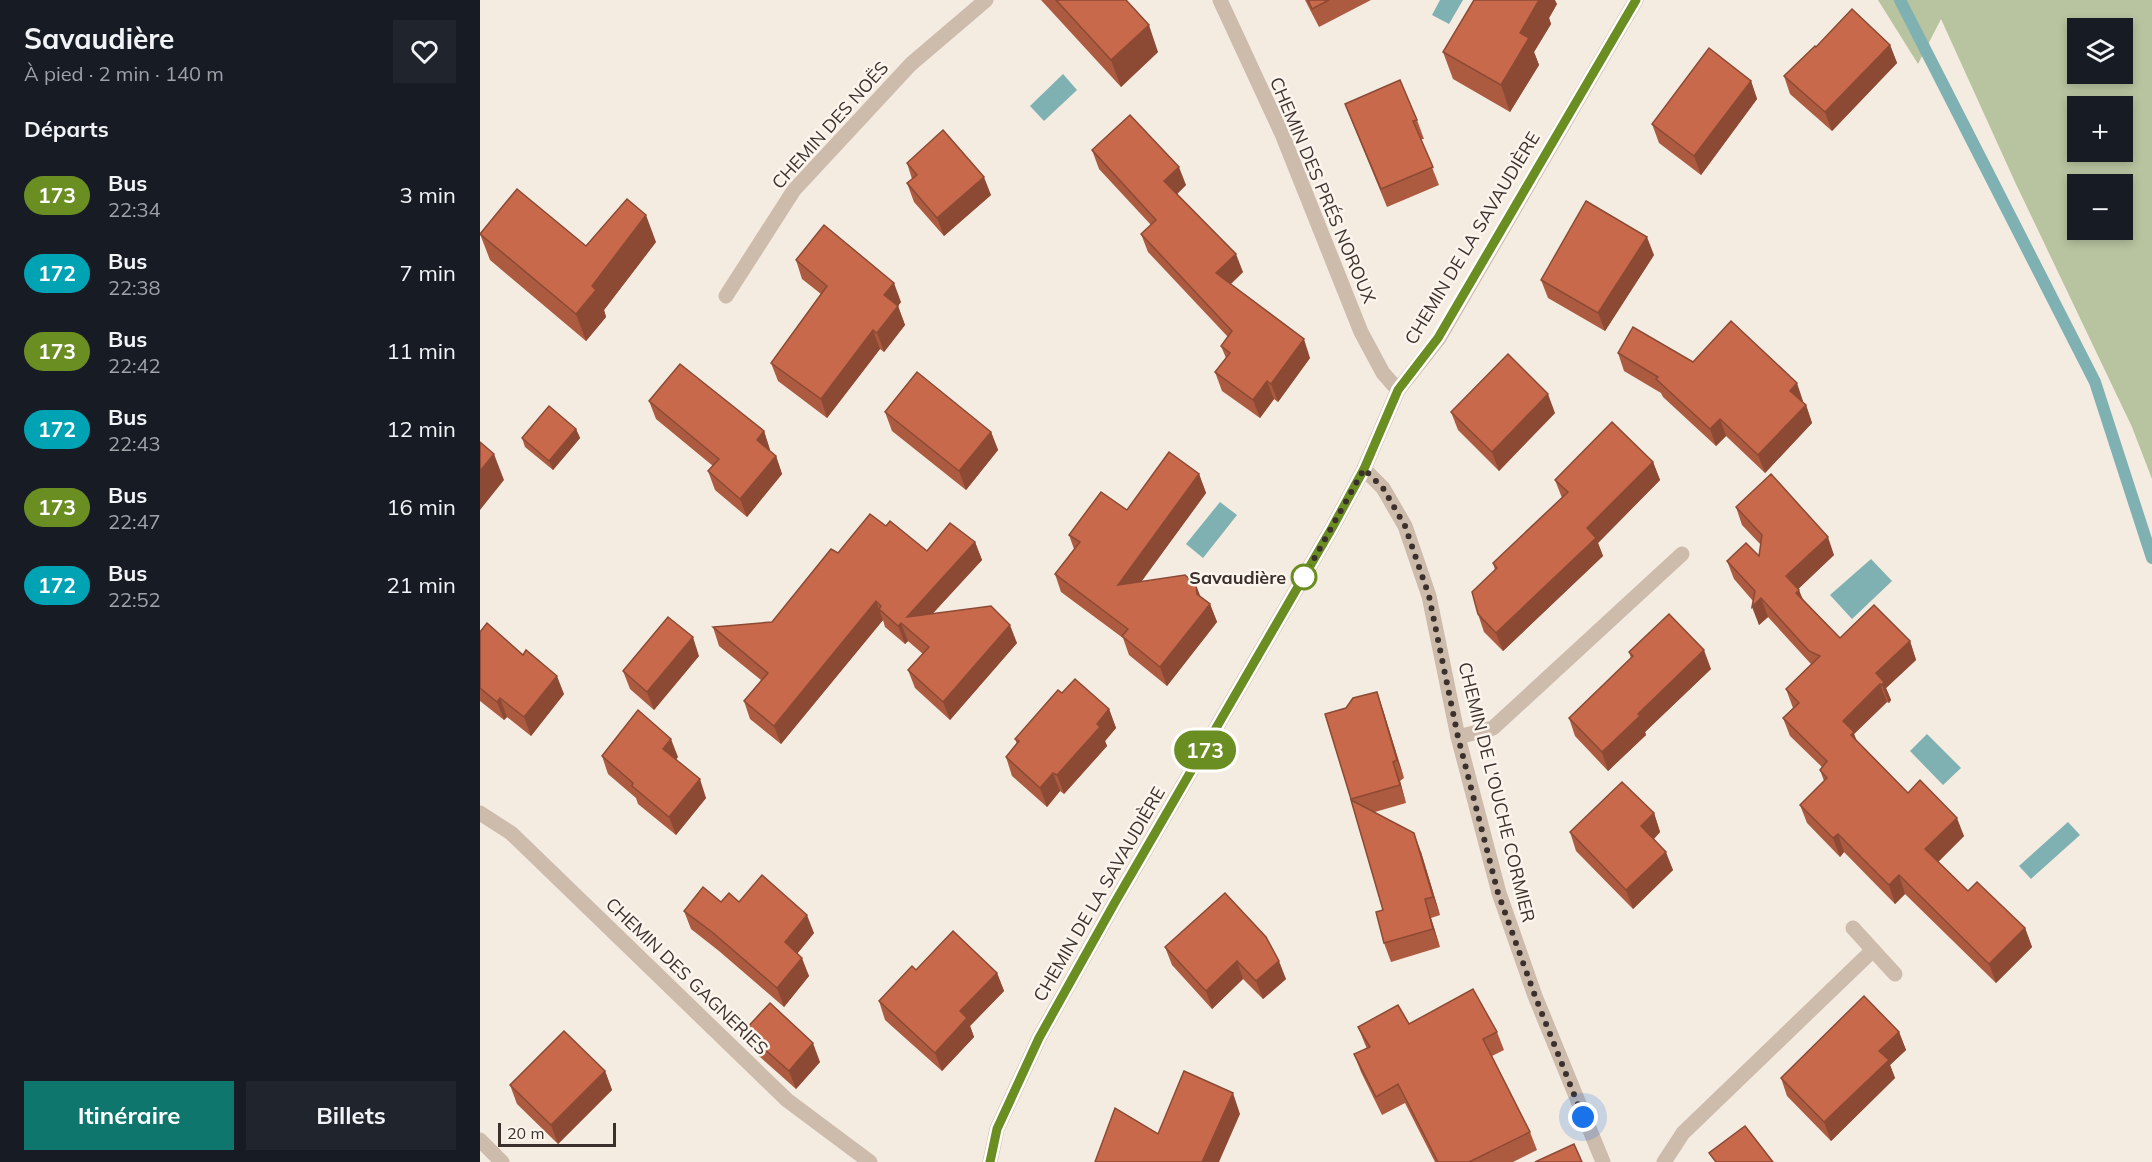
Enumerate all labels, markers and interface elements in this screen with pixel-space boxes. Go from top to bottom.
map controls [2067,18,2133,240]
button: layers [2067,18,2133,84]
button: heart [393,20,456,83]
text: Savaudière [24,21,174,56]
street label: CHEMIN DES NOËS [767,56,893,194]
text: À pied · 2 min · 140 m [24,61,224,86]
street label: CHEMIN DES PRÉS NOROUX [1265,73,1381,307]
button: + [2067,96,2133,162]
text: Départs [24,115,109,143]
street label: CHEMIN DE LA SAVAUDIÈRE [1399,127,1545,349]
text: Bus [108,169,147,197]
button: − [2067,174,2133,240]
text: 3 min [400,181,456,209]
text: 173 [38,182,76,208]
text: 22:34 [108,197,161,222]
text: Bus [108,247,147,275]
text: 7 min [400,259,456,287]
text: 172 [38,260,76,286]
text: 22:38 [108,275,161,300]
text: Bus [108,325,147,353]
text: 11 min [386,337,456,365]
text: 173 [38,338,76,364]
text: 22:42 [108,353,161,378]
text: Bus [108,403,147,431]
text: 12 min [386,415,456,443]
text: 172 [38,416,76,442]
text: 22:43 [108,431,161,456]
text: Bus [108,481,147,509]
text: 16 min [386,493,456,521]
text: 173 [38,494,76,520]
text: 22:47 [108,509,161,534]
text: Bus [108,559,147,587]
marker: Savaudière [1291,564,1317,590]
place label: Savaudière [1189,566,1286,589]
text: 21 min [386,571,456,599]
text: 172 [38,572,76,598]
text: 22:52 [108,587,161,612]
street label: CHEMIN DE L'OUCHE CORMIER [1454,660,1540,924]
line badge: 173 [1170,730,1240,770]
text: 173 [1186,737,1224,763]
street label: CHEMIN DE LA SAVAUDIÈRE [1028,783,1170,1005]
street label: CHEMIN DES GAGNERIES [601,892,773,1060]
button: Itinéraire [24,1081,234,1150]
button: Billets [246,1081,456,1150]
your location [1568,1102,1598,1132]
scale bar [498,1120,616,1148]
text: 20 m [507,1123,544,1143]

